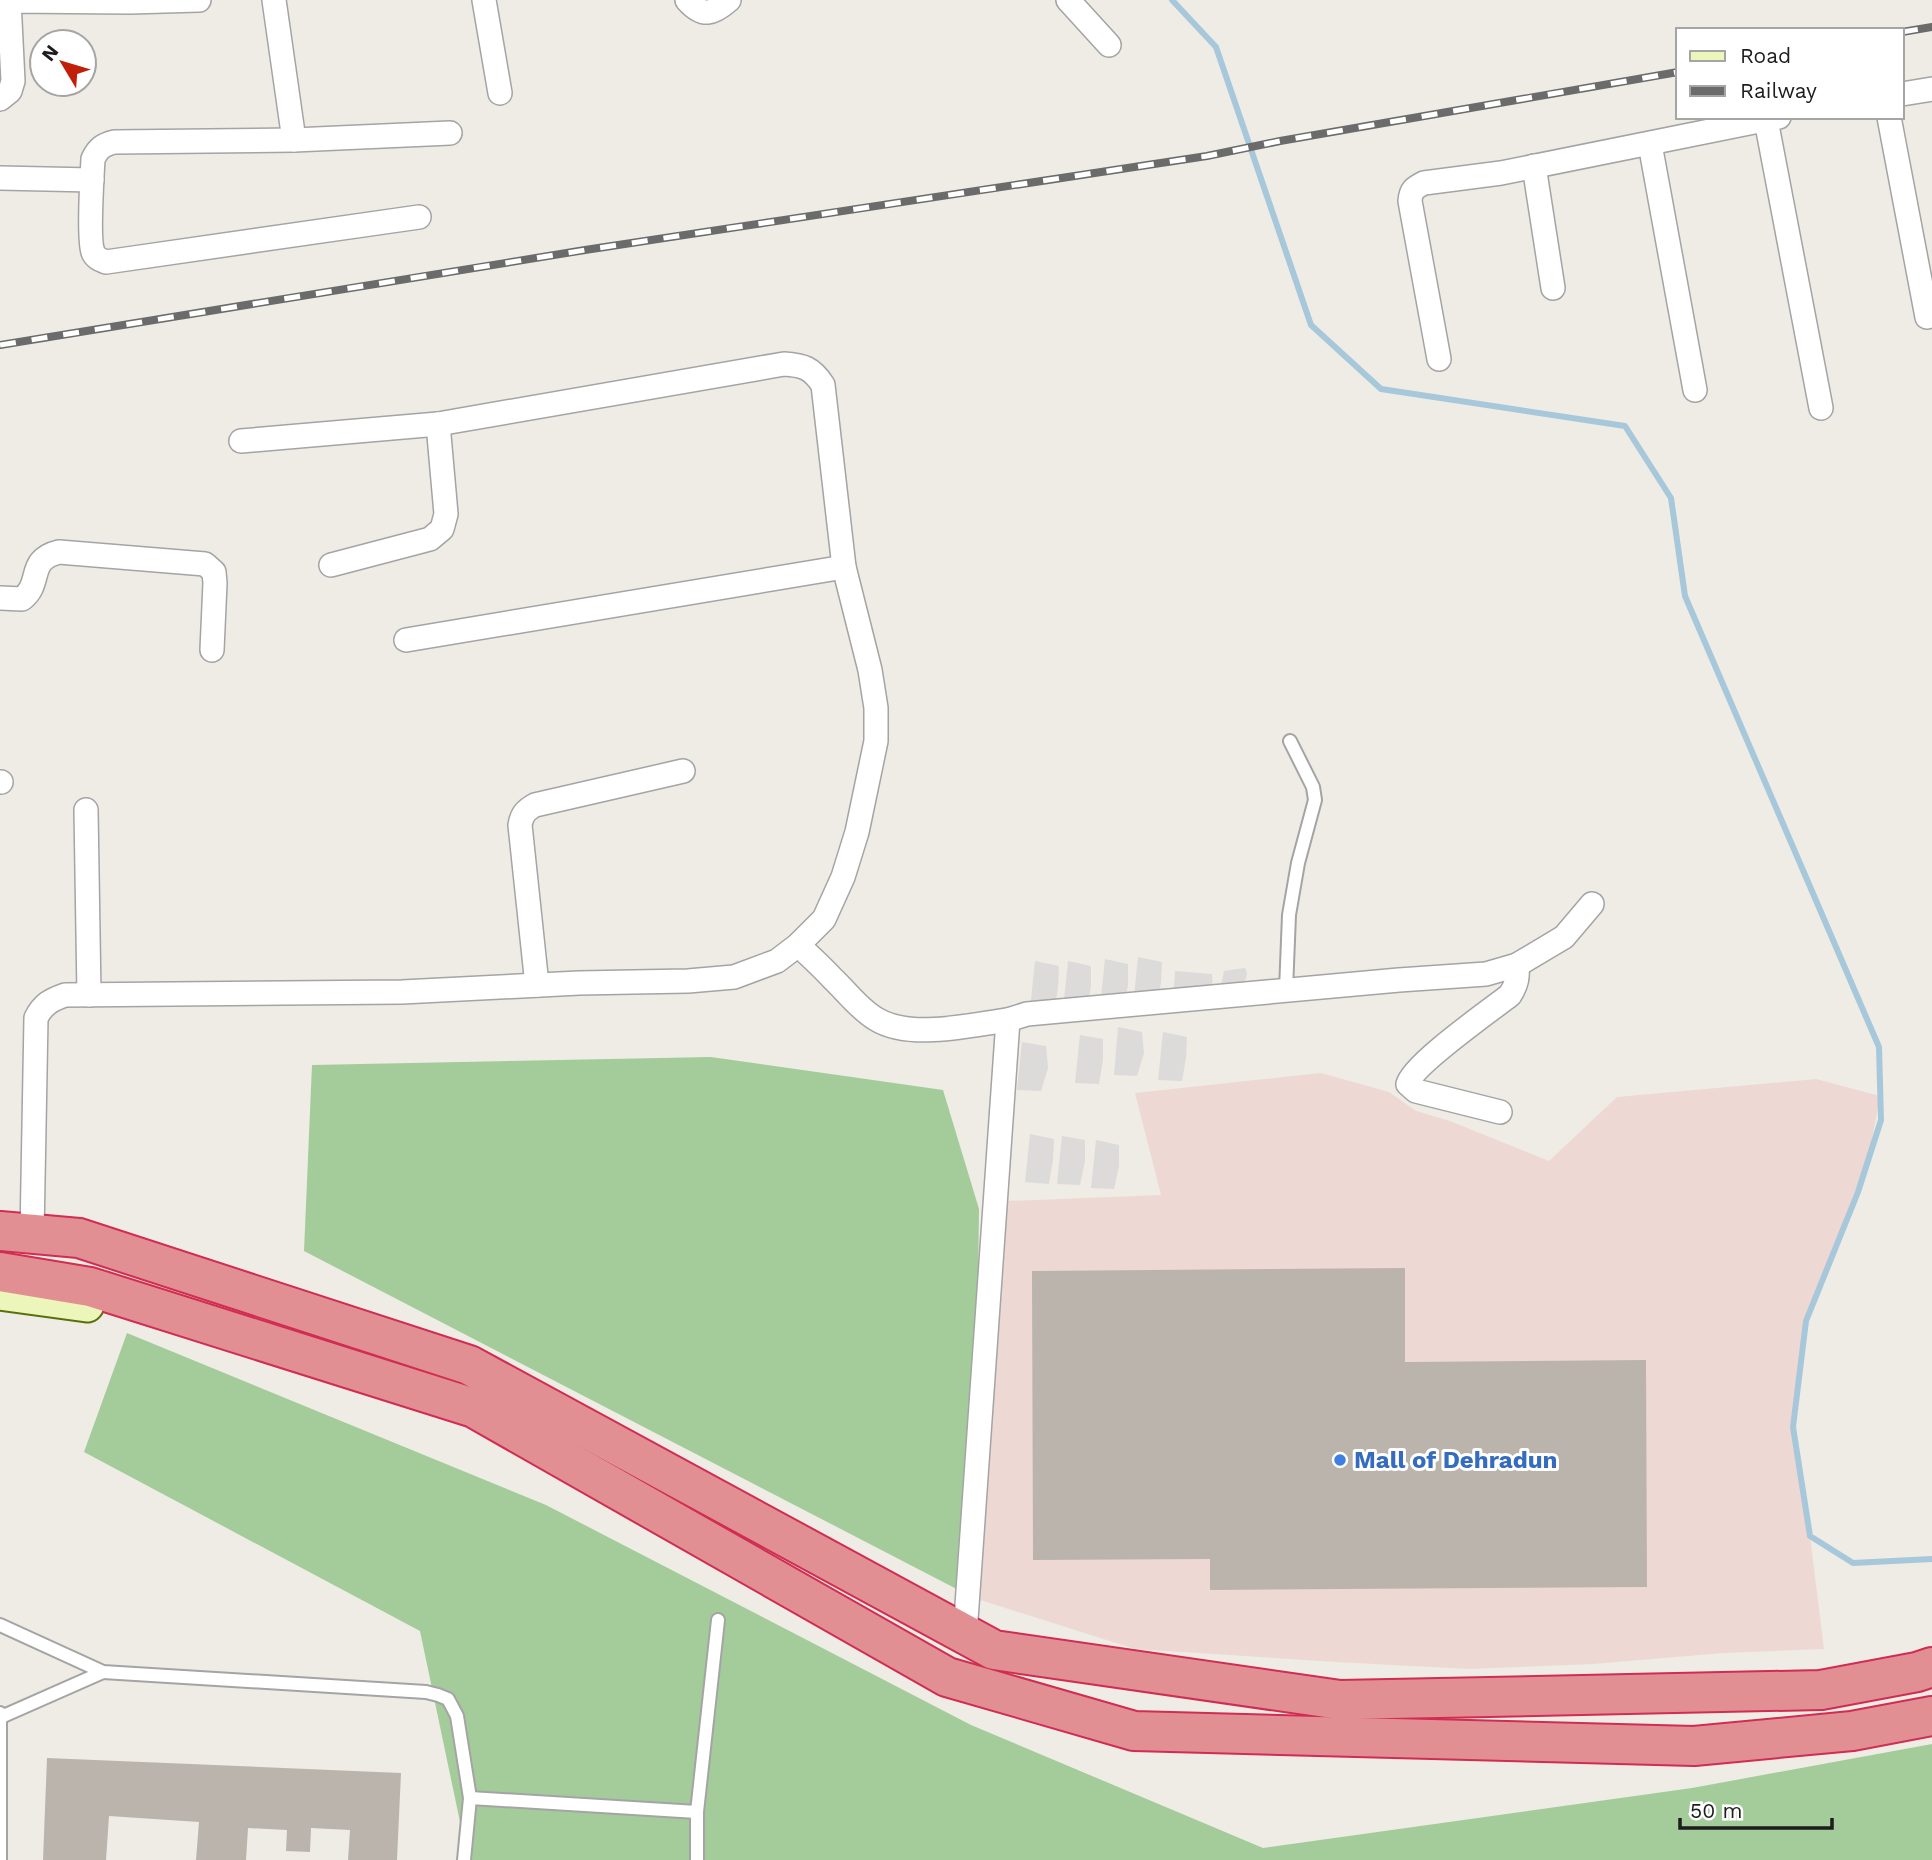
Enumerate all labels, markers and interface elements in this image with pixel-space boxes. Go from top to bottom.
north arrow [28,28,98,98]
legend [1676,28,1904,119]
text: N [37,40,63,65]
text: Road [1740,43,1791,68]
text: Railway [1740,78,1817,103]
place label: Mall of Dehradun [1354,1446,1557,1474]
marker: Mall of Dehradun [1332,1452,1348,1468]
scale bar [1680,1786,1832,1830]
text: 50 m [1690,1798,1742,1823]

